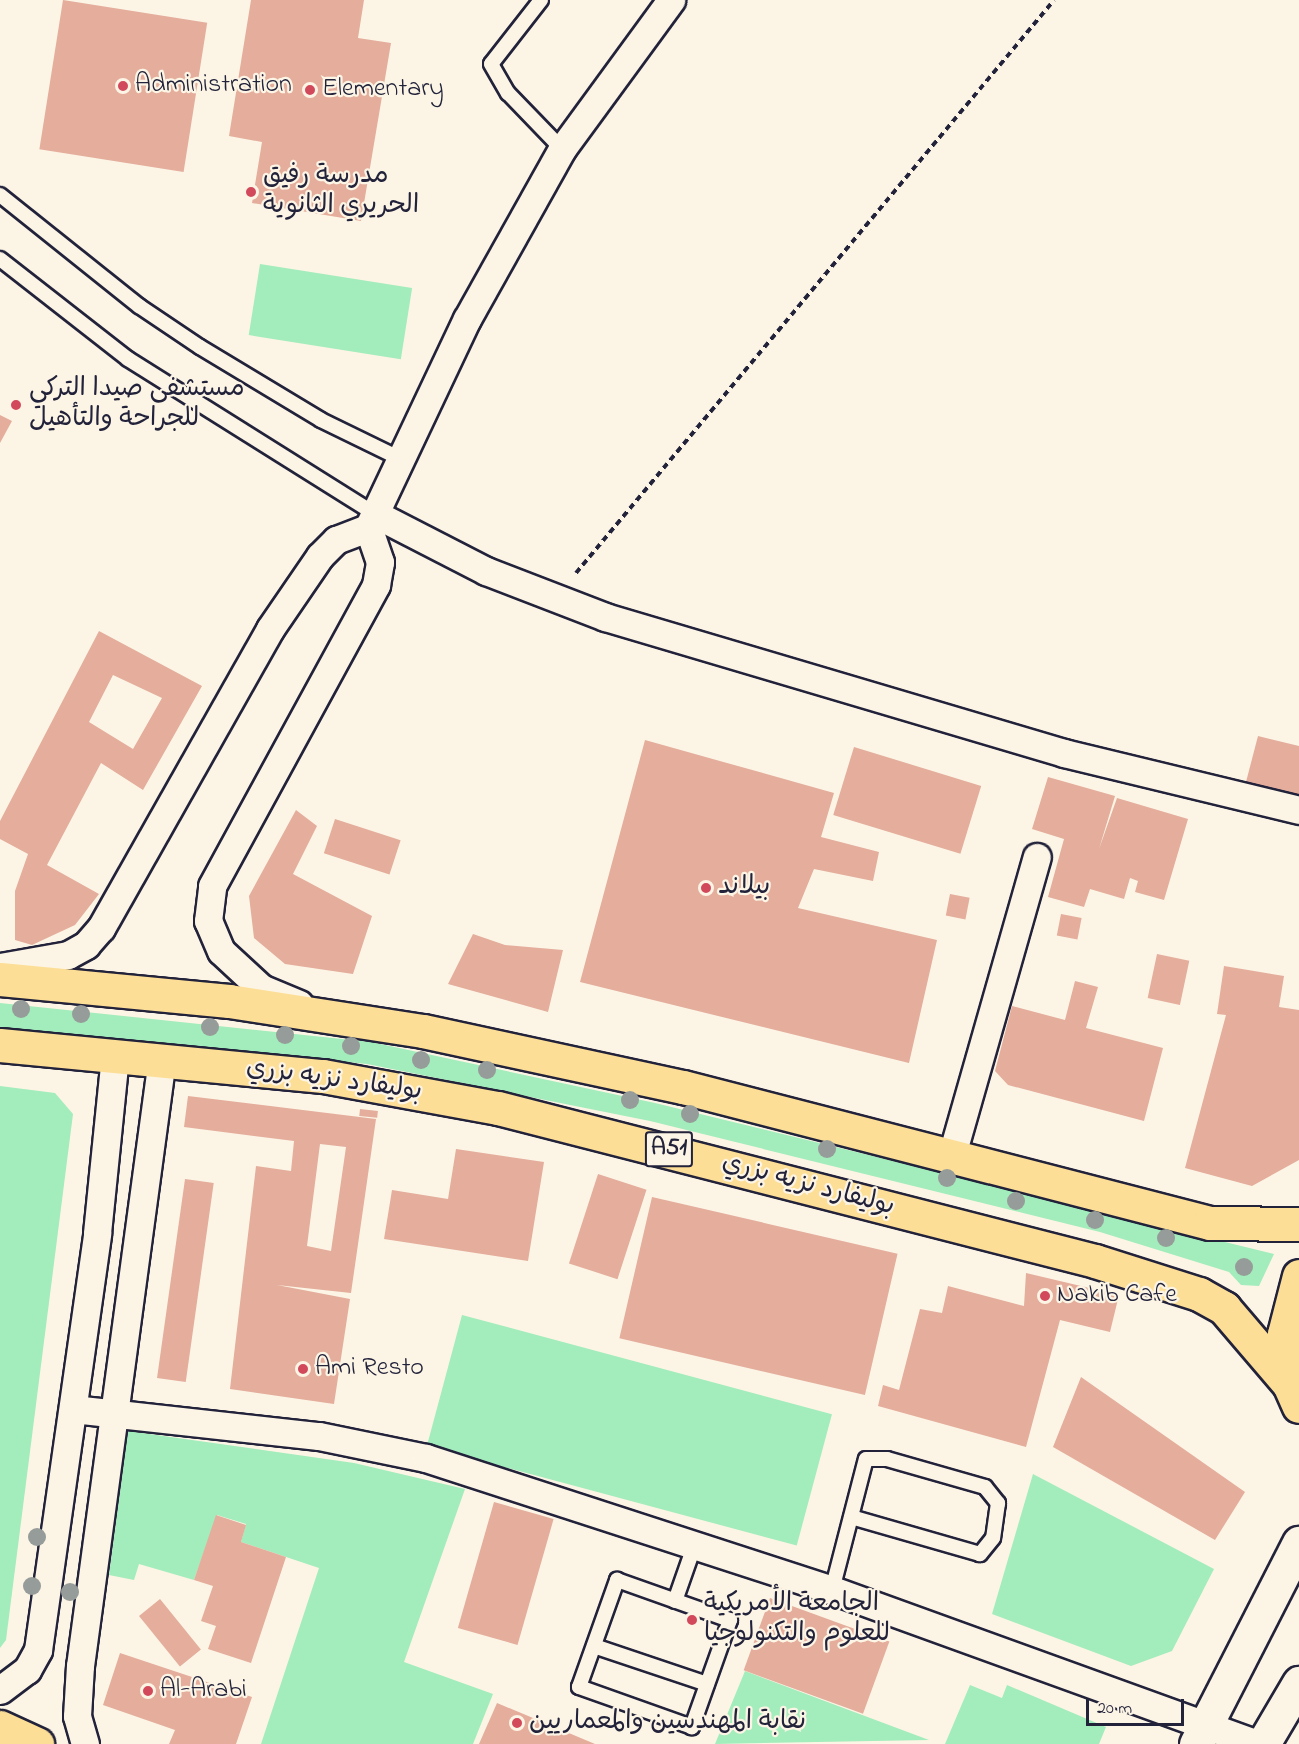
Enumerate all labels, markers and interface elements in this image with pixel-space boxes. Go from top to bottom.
place label: Administration [135,70,292,102]
place label: Elementary [322,74,444,106]
marker: Administration [116,79,130,93]
marker: Elementary [303,83,317,97]
place label: مدرسة رفيق الحريري الثانوية [263,161,419,222]
marker: مدرسة رفيق الحريري الثانوية [244,185,258,199]
place label: مستشفى صيدا التركي للجراحة والتأهيل [29,374,245,436]
marker: مستشفى صيدا التركي للجراحة والتأهيل [7,396,25,414]
place label: بيلاند [718,872,770,904]
marker: بيلاند [699,881,713,895]
street label: بوليفارد نزيه بزري [244,1053,424,1109]
road number: A51 [644,1128,694,1170]
street label: بوليفارد نزيه بزري [718,1148,898,1224]
place label: Nakib Cafe [1057,1280,1177,1312]
marker: Nakib Cafe [1038,1289,1052,1303]
place label: Ami Resto [315,1353,424,1385]
marker: Ami Resto [296,1362,310,1376]
place label: الجامعة الأمريكية للعلوم والتكنولوجيا [704,1589,890,1650]
marker: الجامعة الأمريكية للعلوم والتكنولوجيا [685,1613,699,1627]
place label: Al-Arabi [160,1675,247,1707]
marker: Al-Arabi [141,1684,155,1698]
scale bar [1089,1687,1186,1725]
text: 20 m [1097,1696,1132,1722]
place label: نقابة المهندسين والمعماريين [529,1707,806,1739]
marker: نقابة المهندسين والمعماريين [510,1716,524,1730]

